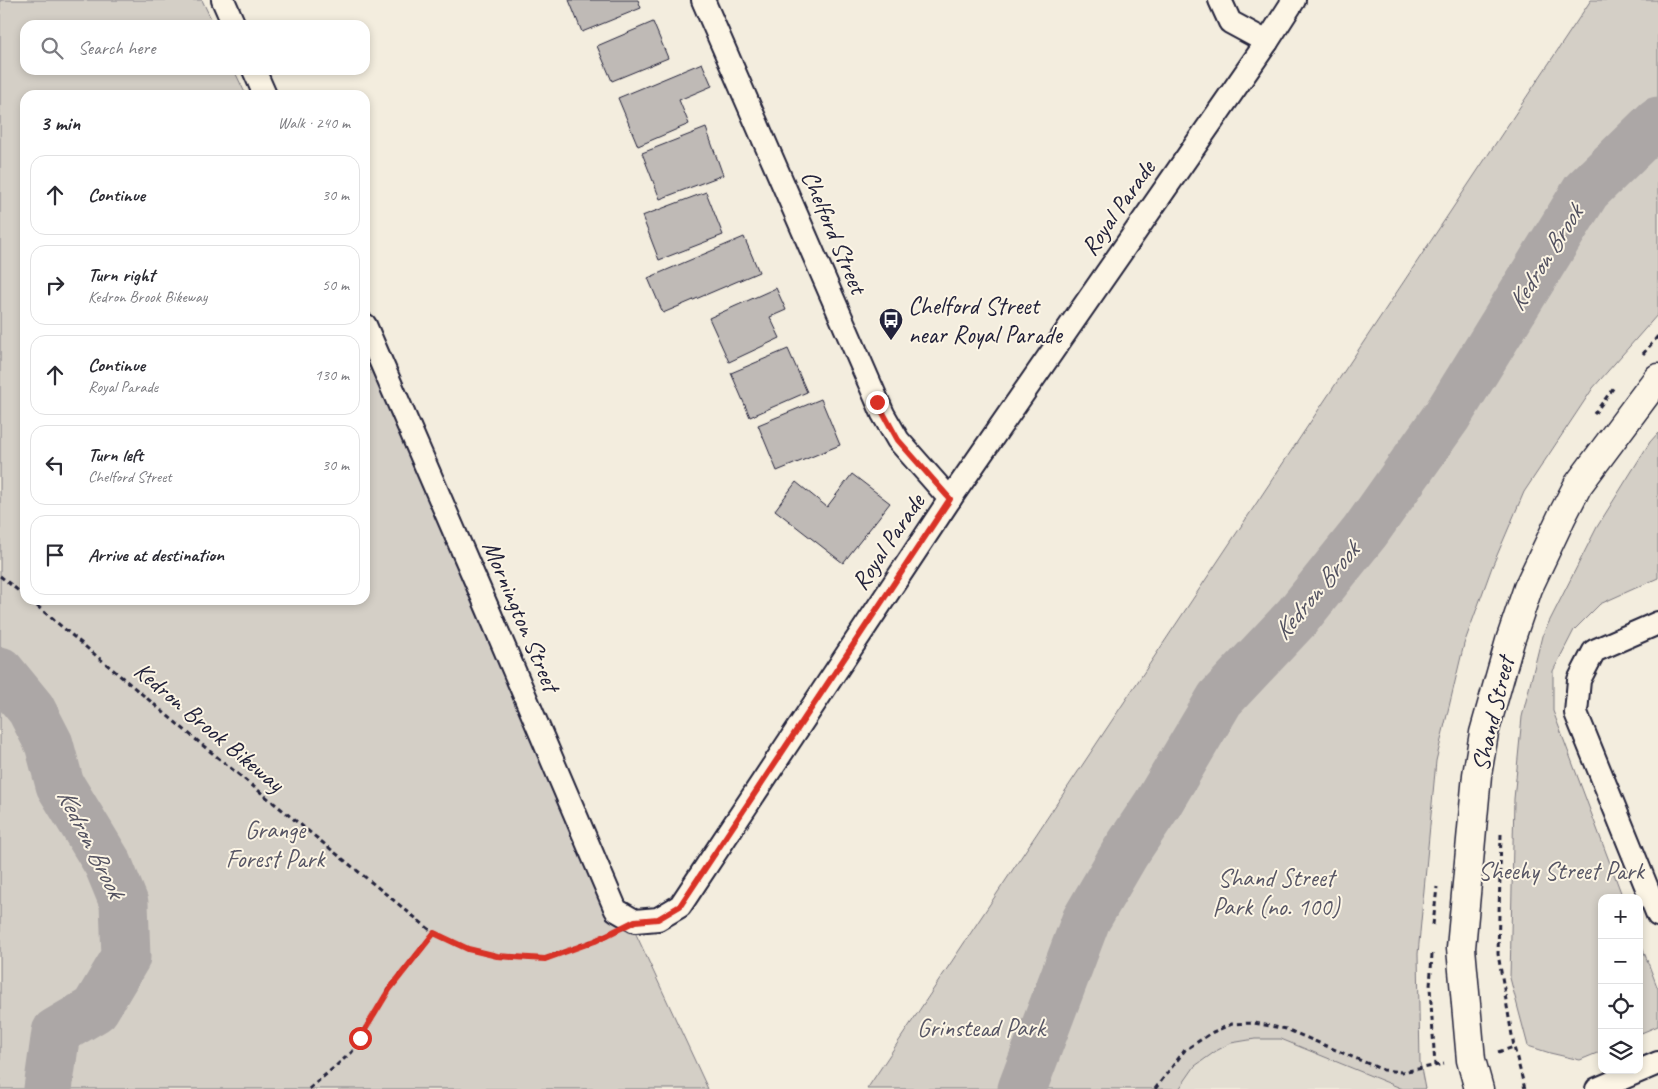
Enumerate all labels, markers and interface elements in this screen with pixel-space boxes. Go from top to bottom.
search box [20,20,370,75]
icon: search [38,34,66,62]
text: Search here [78,36,155,60]
text: 3 min [40,110,80,136]
text: Walk · 240 m [278,113,350,133]
street label: Royal Parade [1074,153,1164,262]
street label: Chelford Street [794,166,875,301]
icon: ahead [41,181,69,209]
text: Continue [88,183,145,207]
text: 30 m [322,185,349,205]
water label: Kedron Brook [1500,195,1593,317]
text: Turn right [88,263,155,287]
icon: right [41,271,69,299]
text: 50 m [322,275,349,295]
text: Kedron Brook Bikeway [88,287,207,307]
place label: Chelford Street near Royal Parade [908,290,1064,351]
bus stop icon: Chelford Street near Royal Parade [878,307,904,341]
text: Continue [88,353,145,377]
icon: ahead [41,361,69,389]
text: 130 m [315,365,349,385]
text: Royal Parade [88,377,158,397]
route end [866,391,889,414]
text: Turn left [88,443,143,467]
icon: left [41,451,69,479]
text: 30 m [322,455,349,475]
text: Chelford Street [88,467,172,487]
street label: Royal Parade [844,486,933,596]
water label: Kedron Brook [1265,532,1369,647]
street label: Mornington Street [475,536,569,700]
icon: arrive [41,541,69,569]
text: Arrive at destination [88,543,224,567]
street label: Shand Street [1464,650,1523,774]
street label: Kedron Brook Bikeway [127,655,292,800]
water label: Kedron Brook [50,783,134,907]
park label: Grange Forest Park [226,814,326,875]
park label: Sheehy Street Park [1478,855,1646,887]
park label: Shand Street Park (no. 100) [1212,862,1341,923]
map controls [1598,894,1643,1074]
button: + [1598,894,1643,939]
button: − [1598,939,1643,984]
button: locate [1598,984,1643,1029]
park label: Grinstead Park [917,1012,1047,1044]
route start [349,1027,372,1050]
button: layers [1598,1029,1643,1074]

